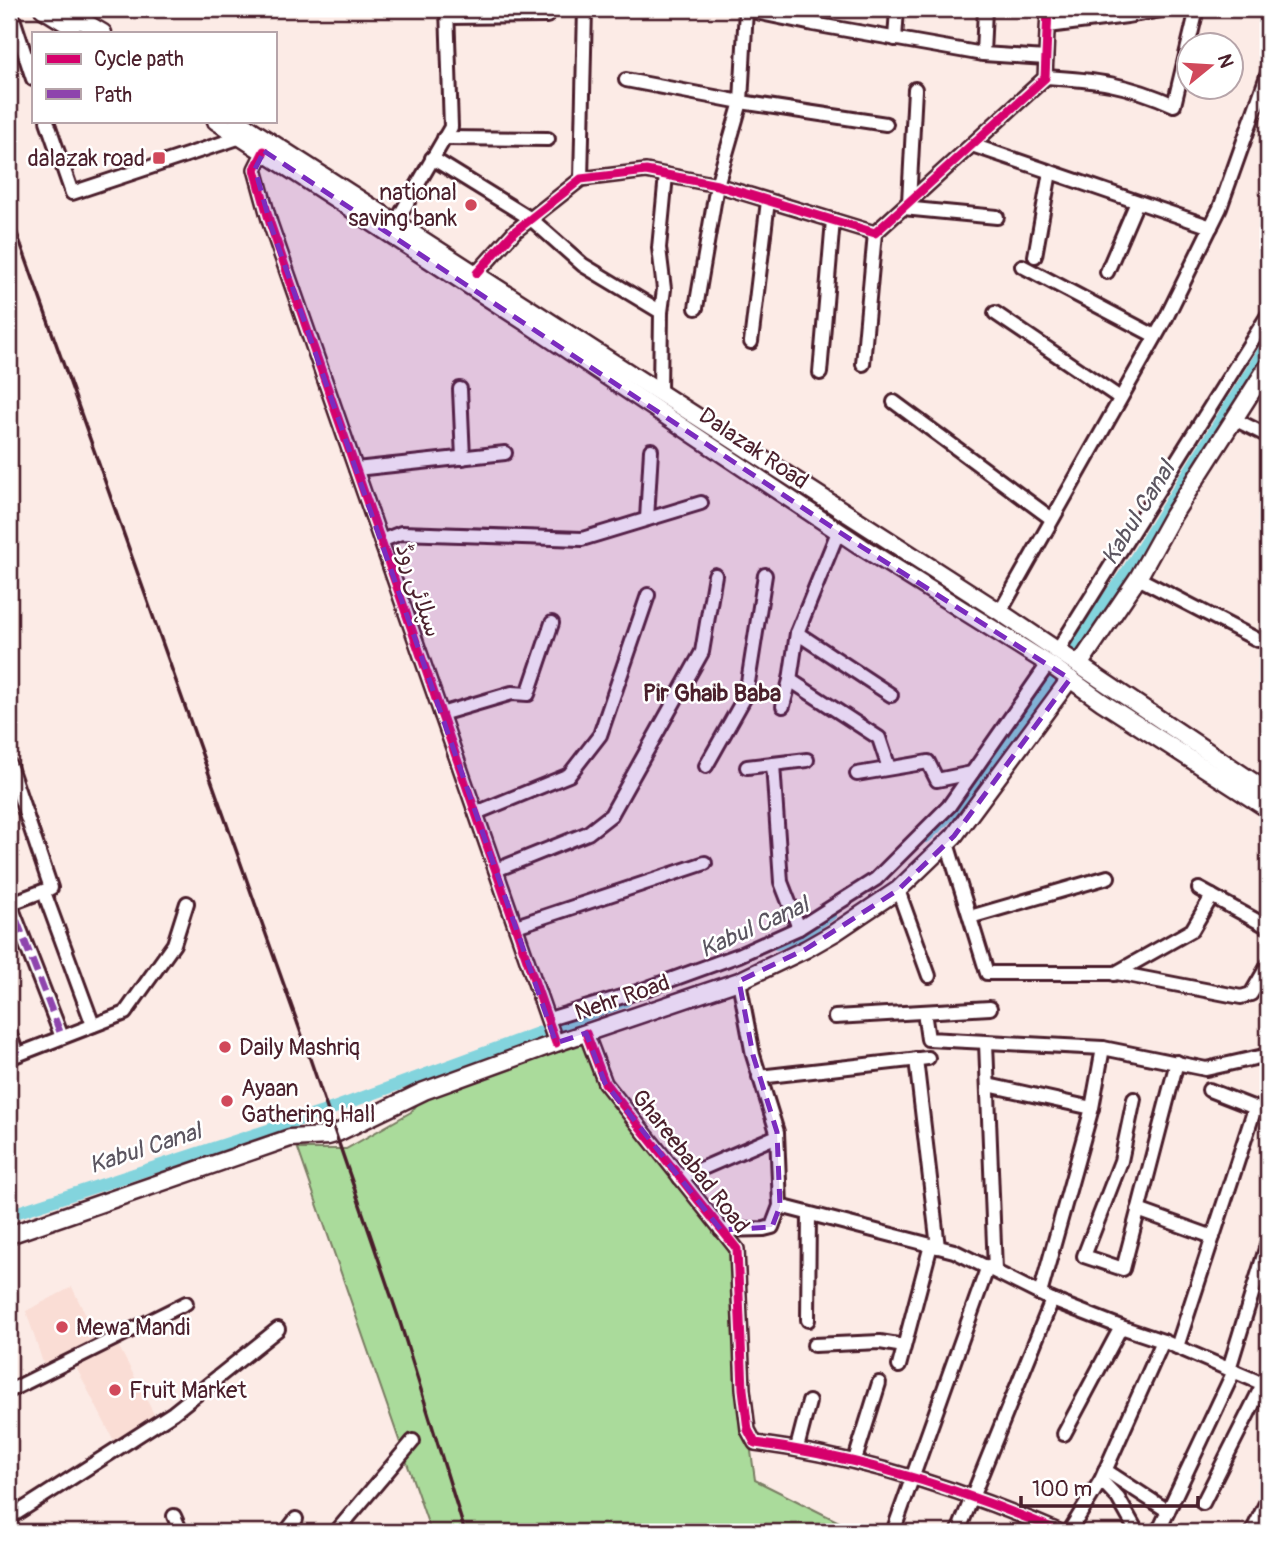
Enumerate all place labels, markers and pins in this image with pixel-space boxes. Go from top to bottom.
place label: dalazak road [28,144,145,173]
marker: dalazak road [151,150,167,166]
place label: national saving bank [348,178,457,233]
marker: national saving bank [463,197,479,213]
place label: Daily Mashriq [239,1033,360,1062]
marker: Daily Mashriq [217,1039,233,1055]
place label: Ayaan Gathering Hall [241,1074,376,1129]
marker: Ayaan Gathering Hall [219,1093,235,1109]
place label: Mewa Mandi [76,1313,190,1342]
marker: Mewa Mandi [54,1319,70,1335]
place label: Fruit Market [129,1376,247,1405]
marker: Fruit Market [107,1382,123,1398]

